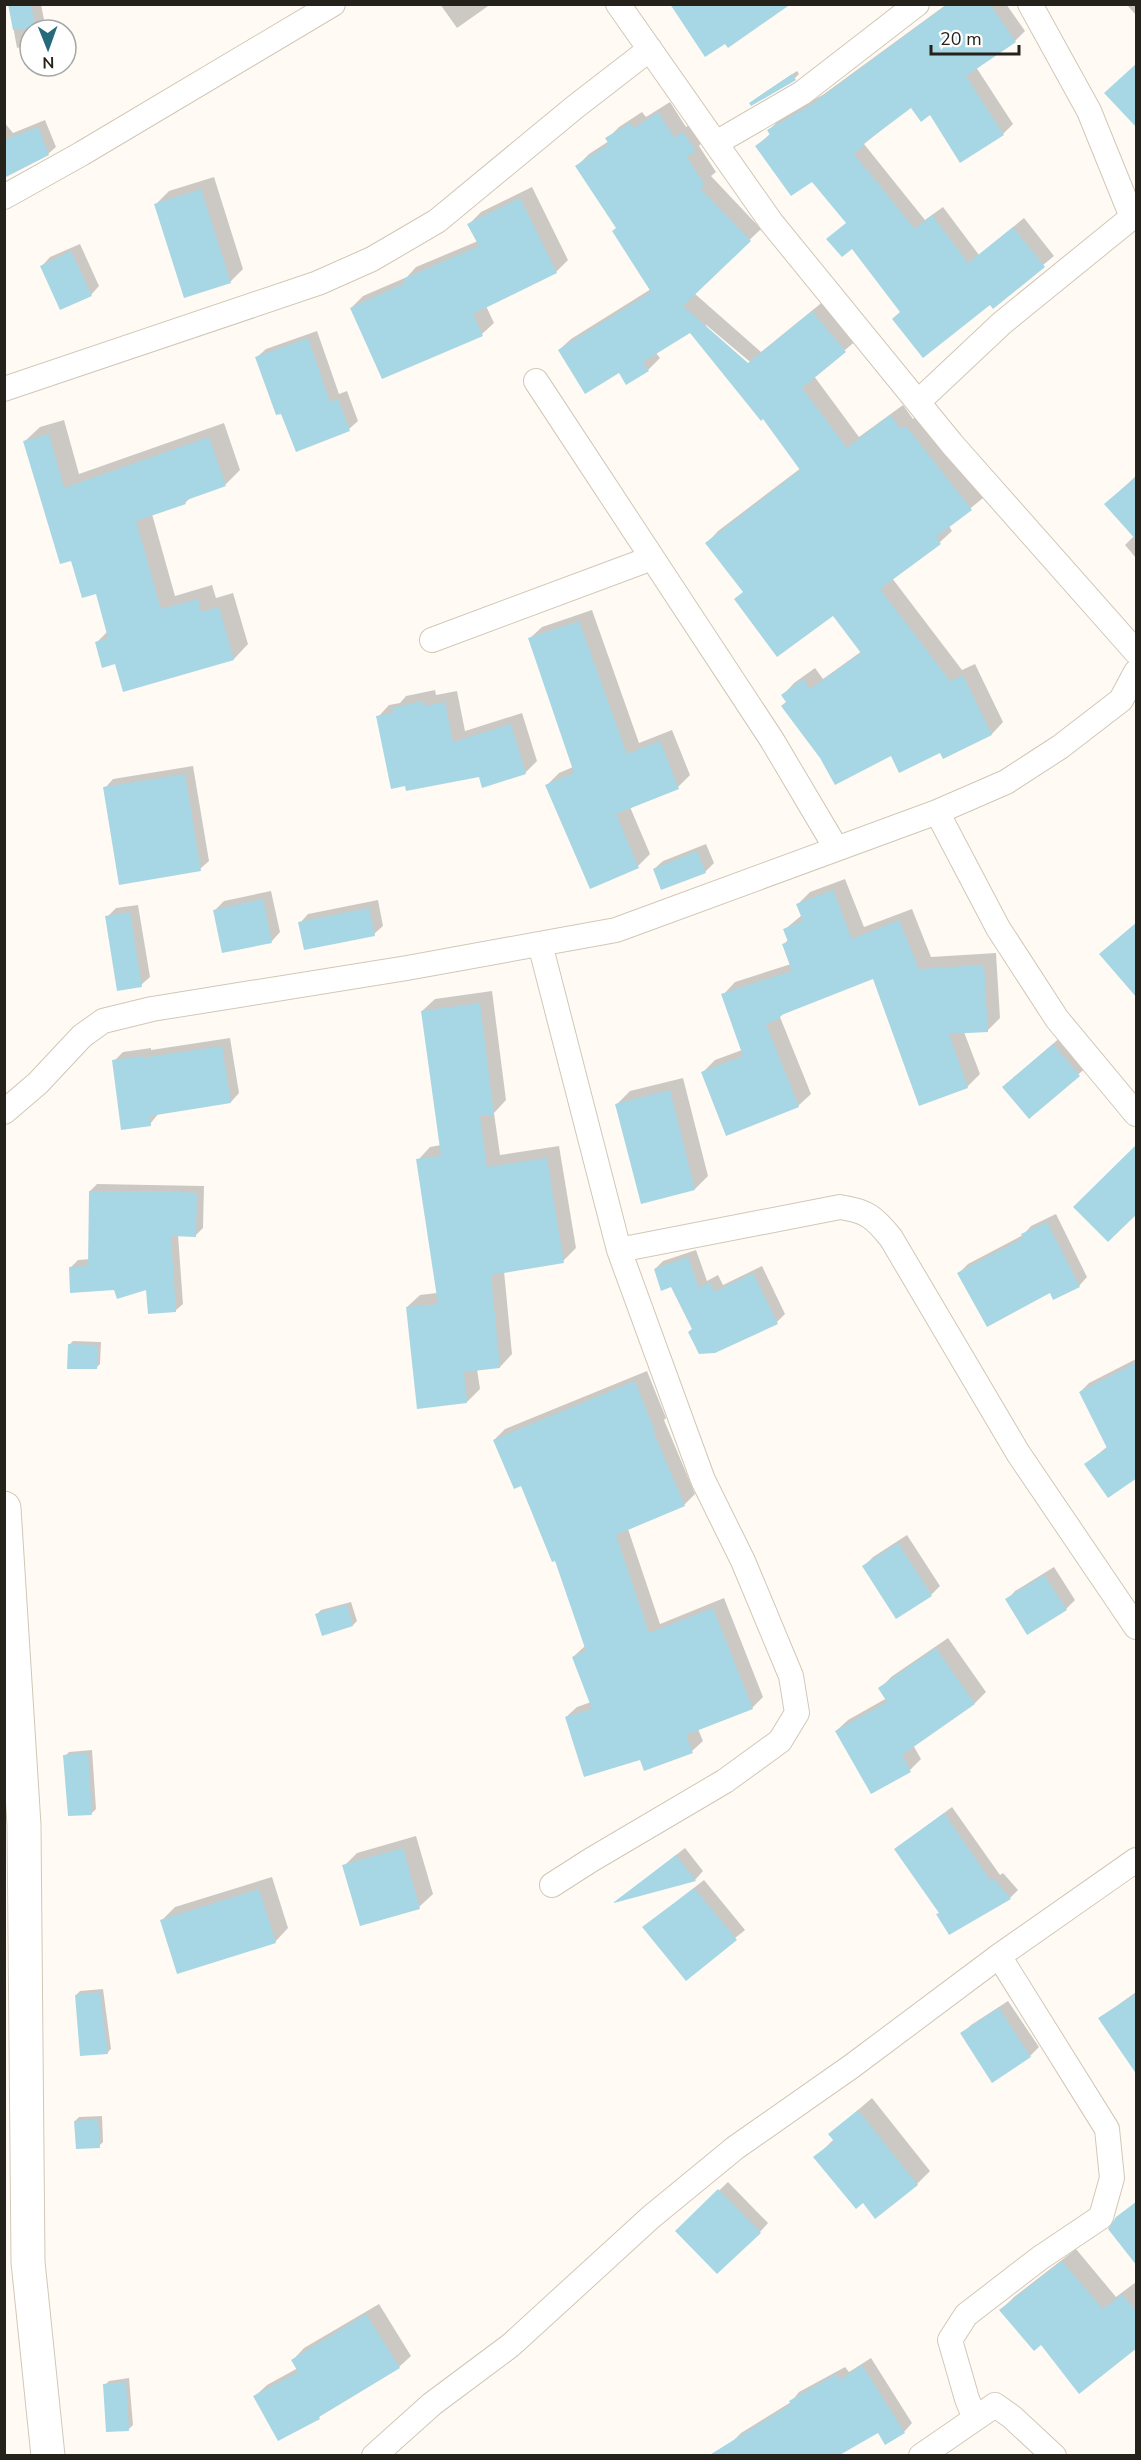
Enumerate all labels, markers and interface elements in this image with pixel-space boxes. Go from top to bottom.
north arrow [18,18,78,78]
scale bar [931,18,1020,56]
text: 20 m [940,27,982,51]
text: N [42,51,54,73]

